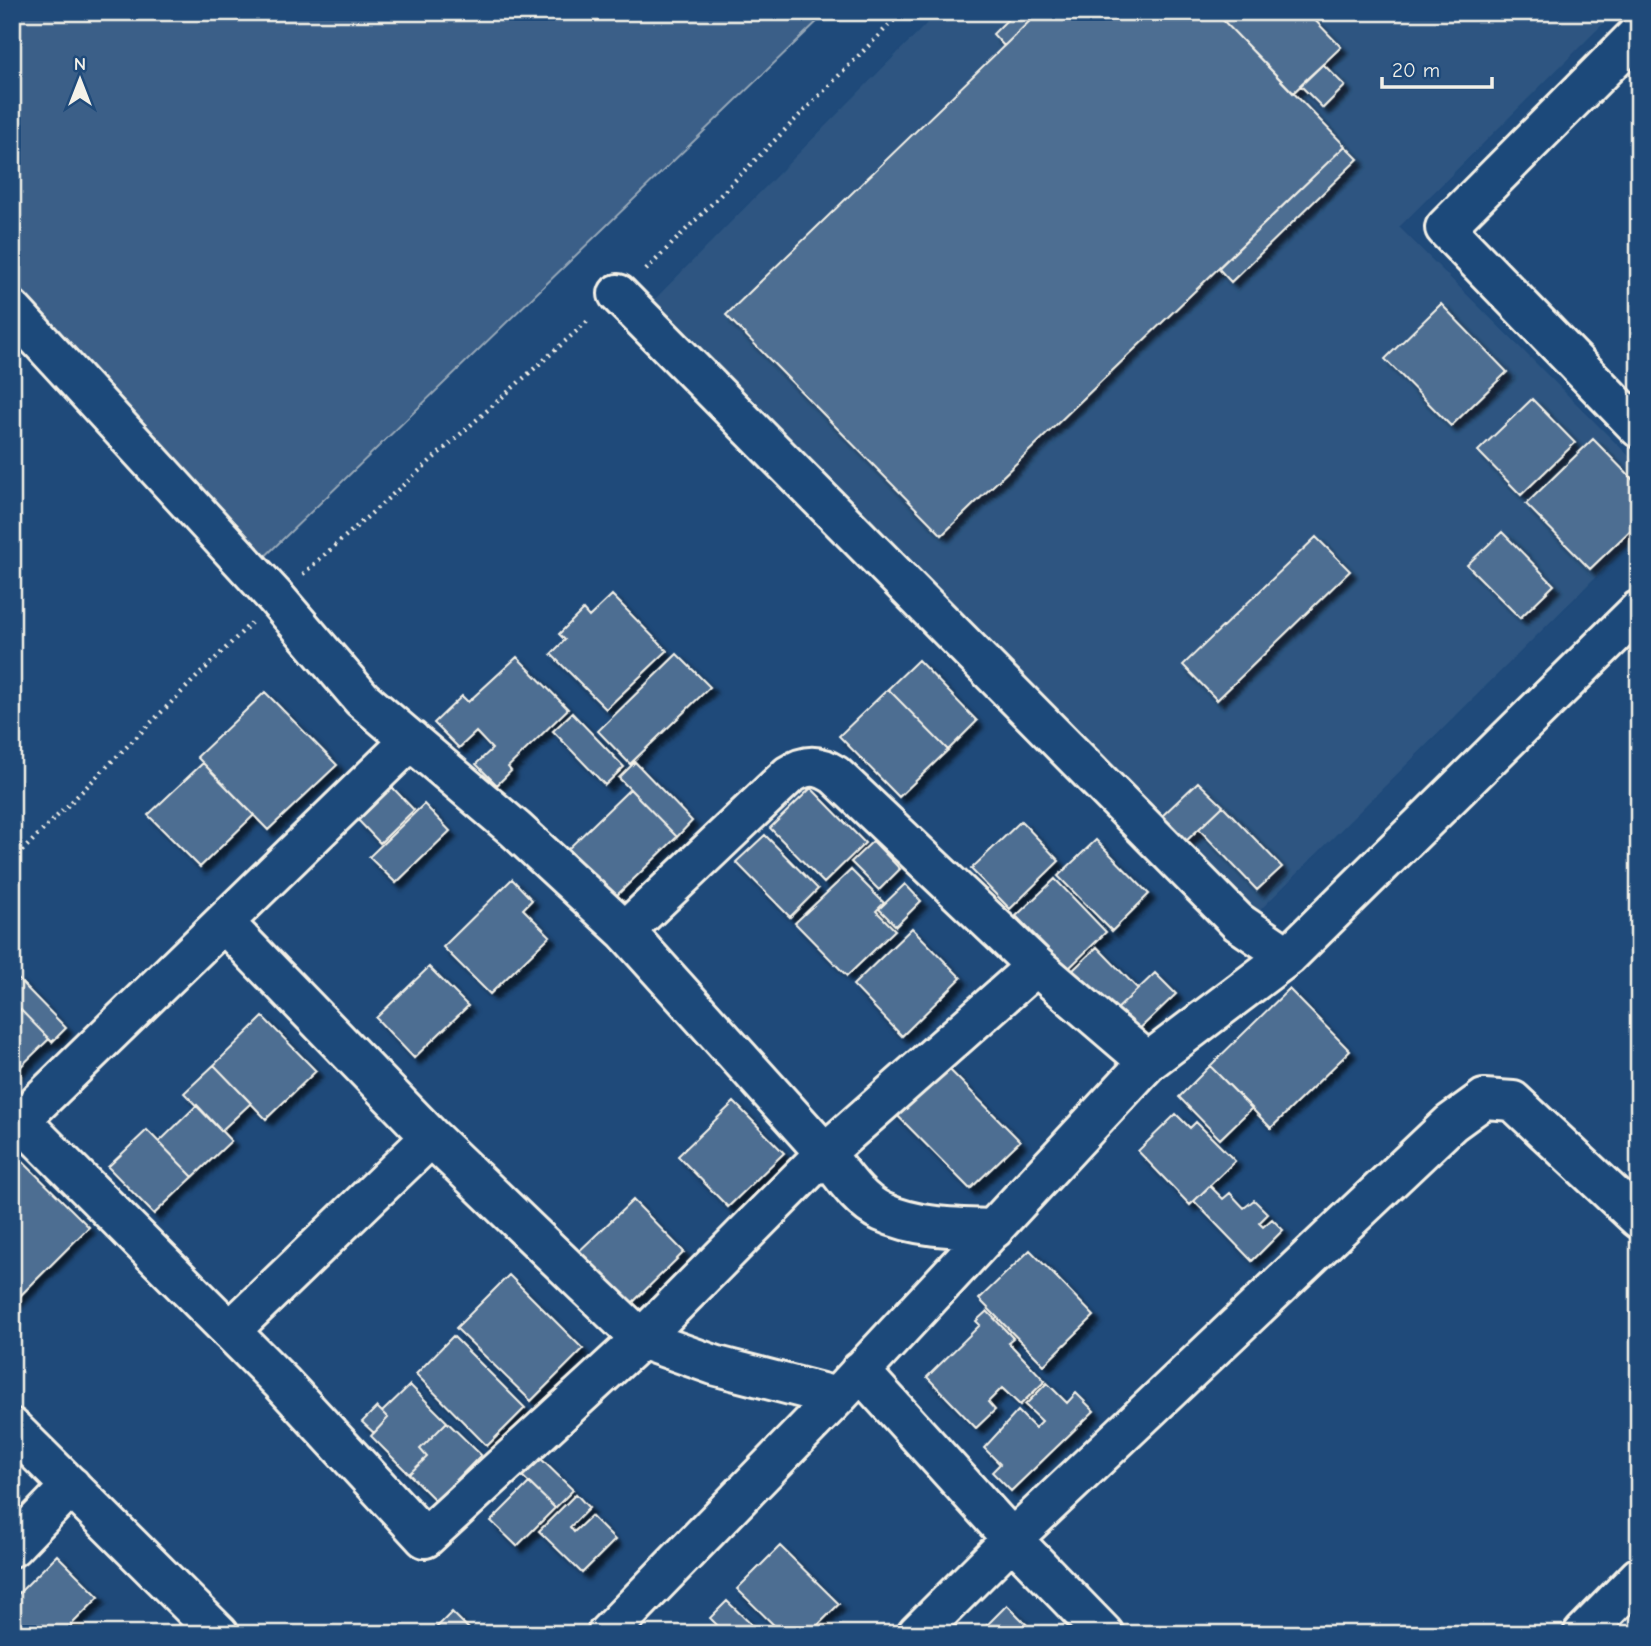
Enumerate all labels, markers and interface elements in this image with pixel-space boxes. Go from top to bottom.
north arrow [46,46,116,116]
scale bar [1382,46,1492,90]
text: N [74,53,86,75]
text: 20 m [1392,58,1440,82]

